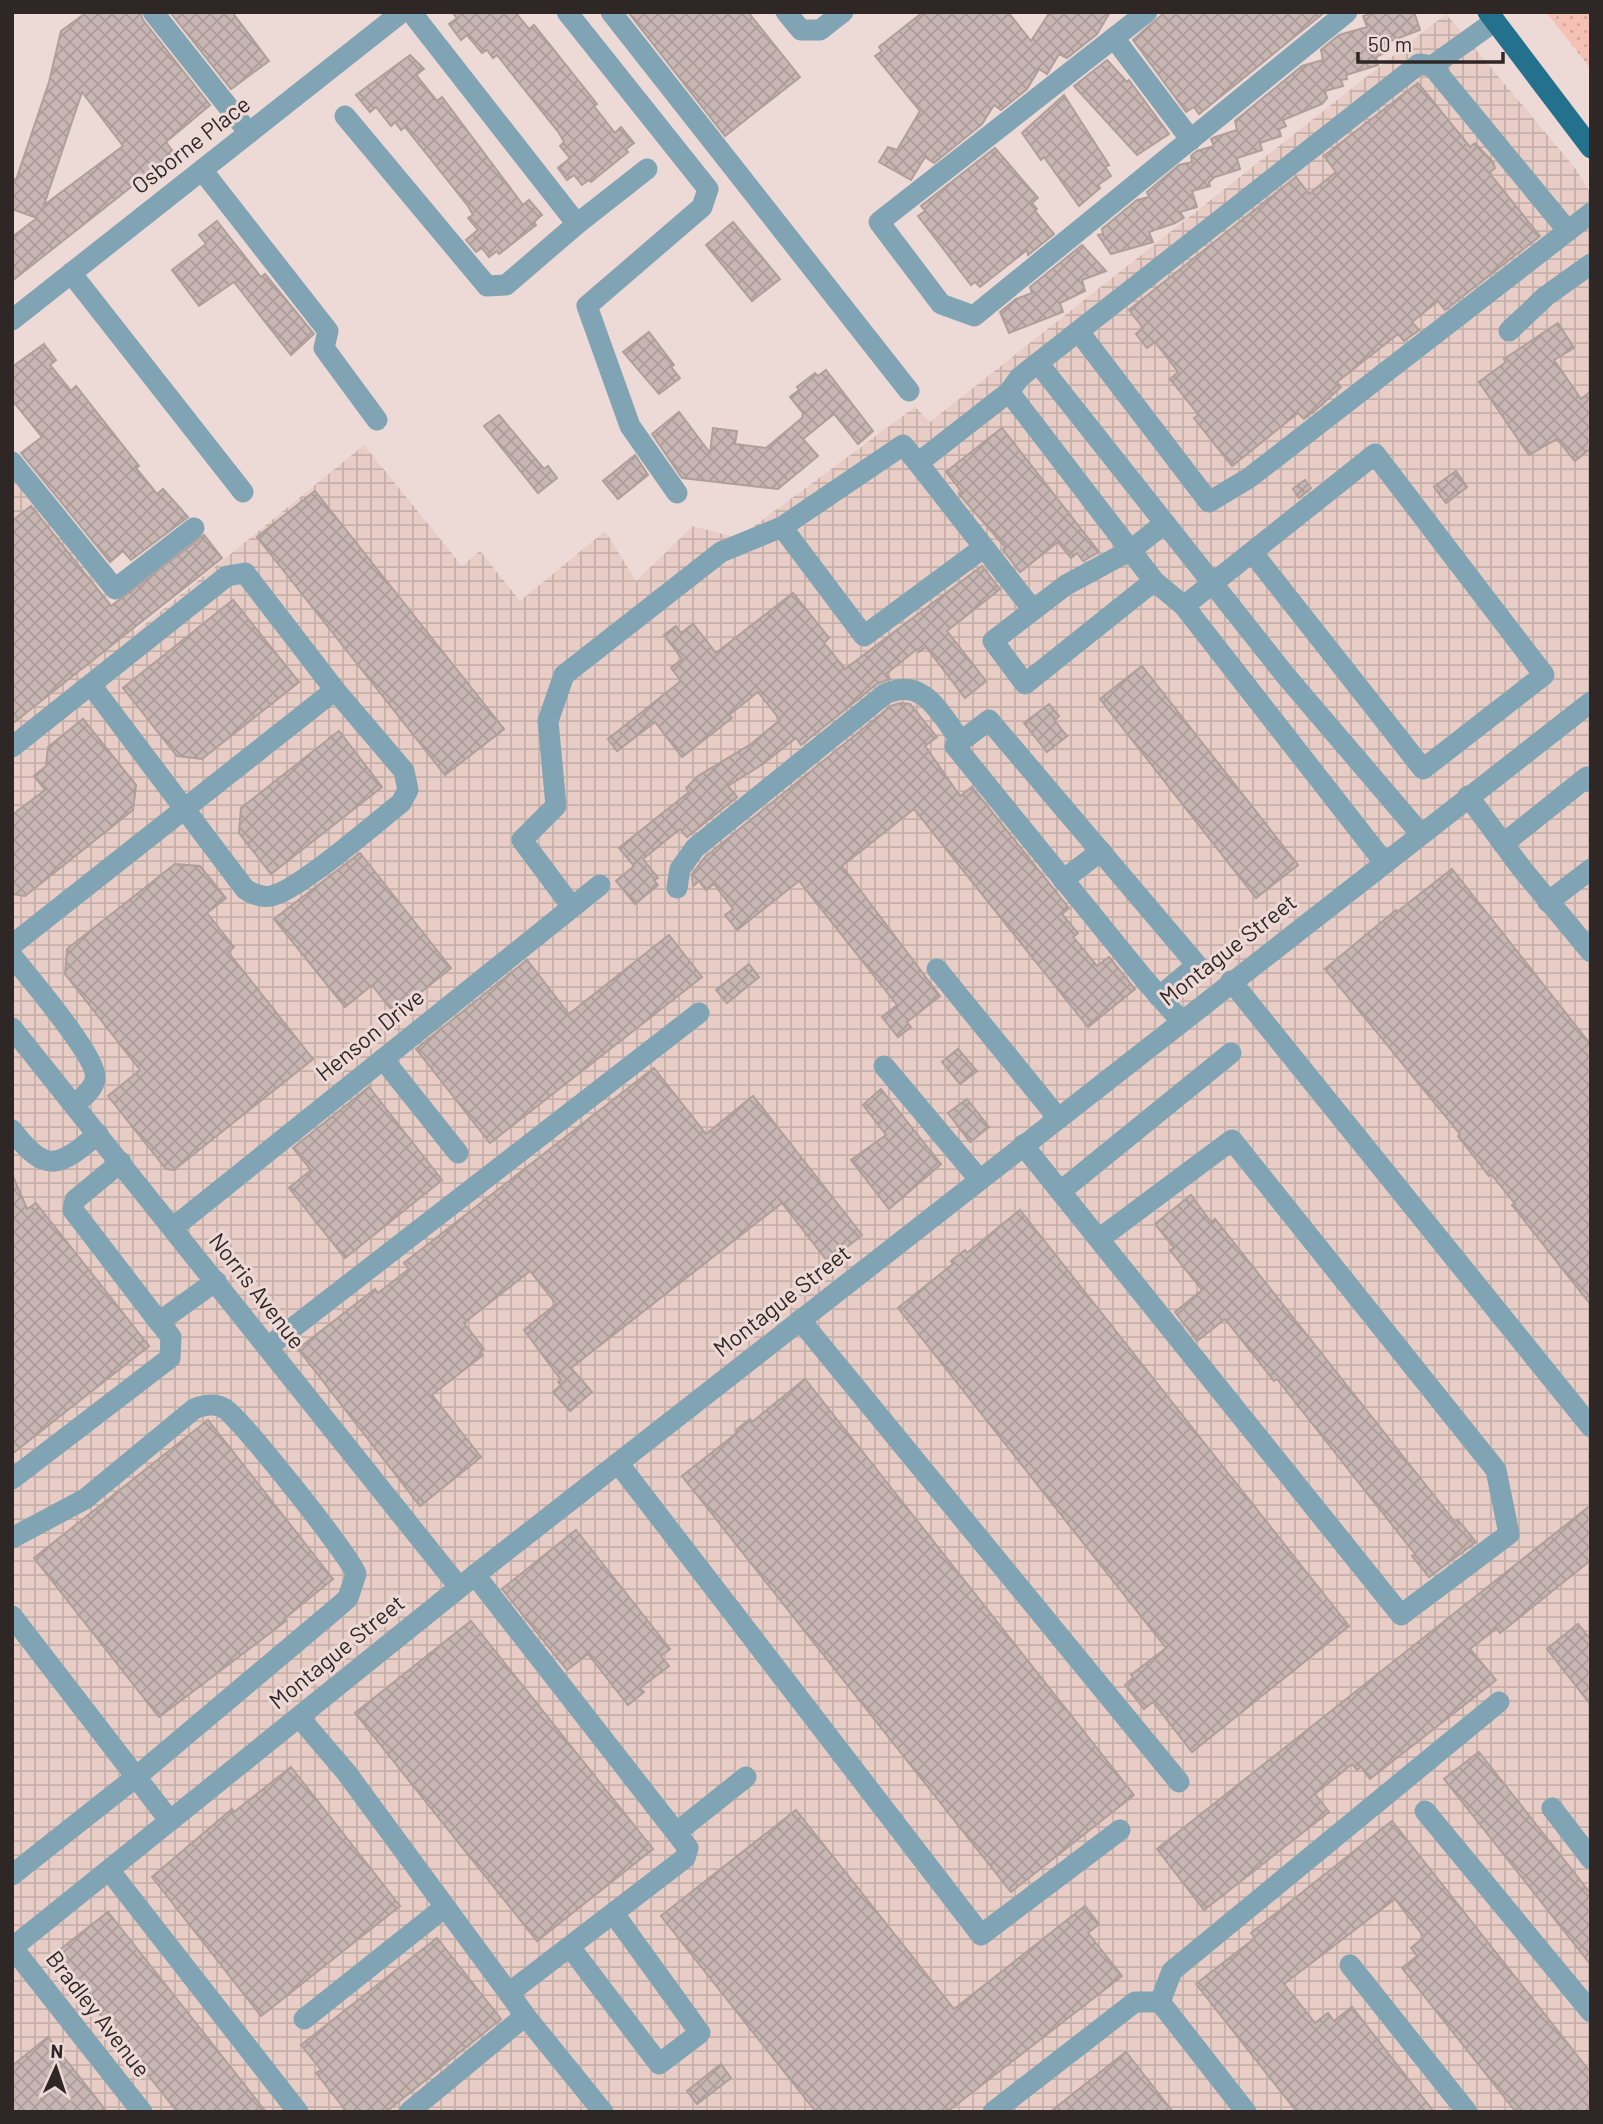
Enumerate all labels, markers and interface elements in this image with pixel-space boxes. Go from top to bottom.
scale bar [1358,21,1503,65]
text: 50 m [1368,31,1412,56]
street label: Osborne Place [126,89,255,199]
street label: Montague Street [1153,887,1301,1011]
street label: Henson Drive [309,982,429,1086]
street label: Norris Avenue [204,1227,312,1354]
street label: Montague Street [707,1238,855,1362]
street label: Montague Street [263,1588,410,1714]
street label: Bradley Avenue [41,1945,157,2082]
north arrow [21,2033,91,2103]
text: N [50,2039,64,2062]

